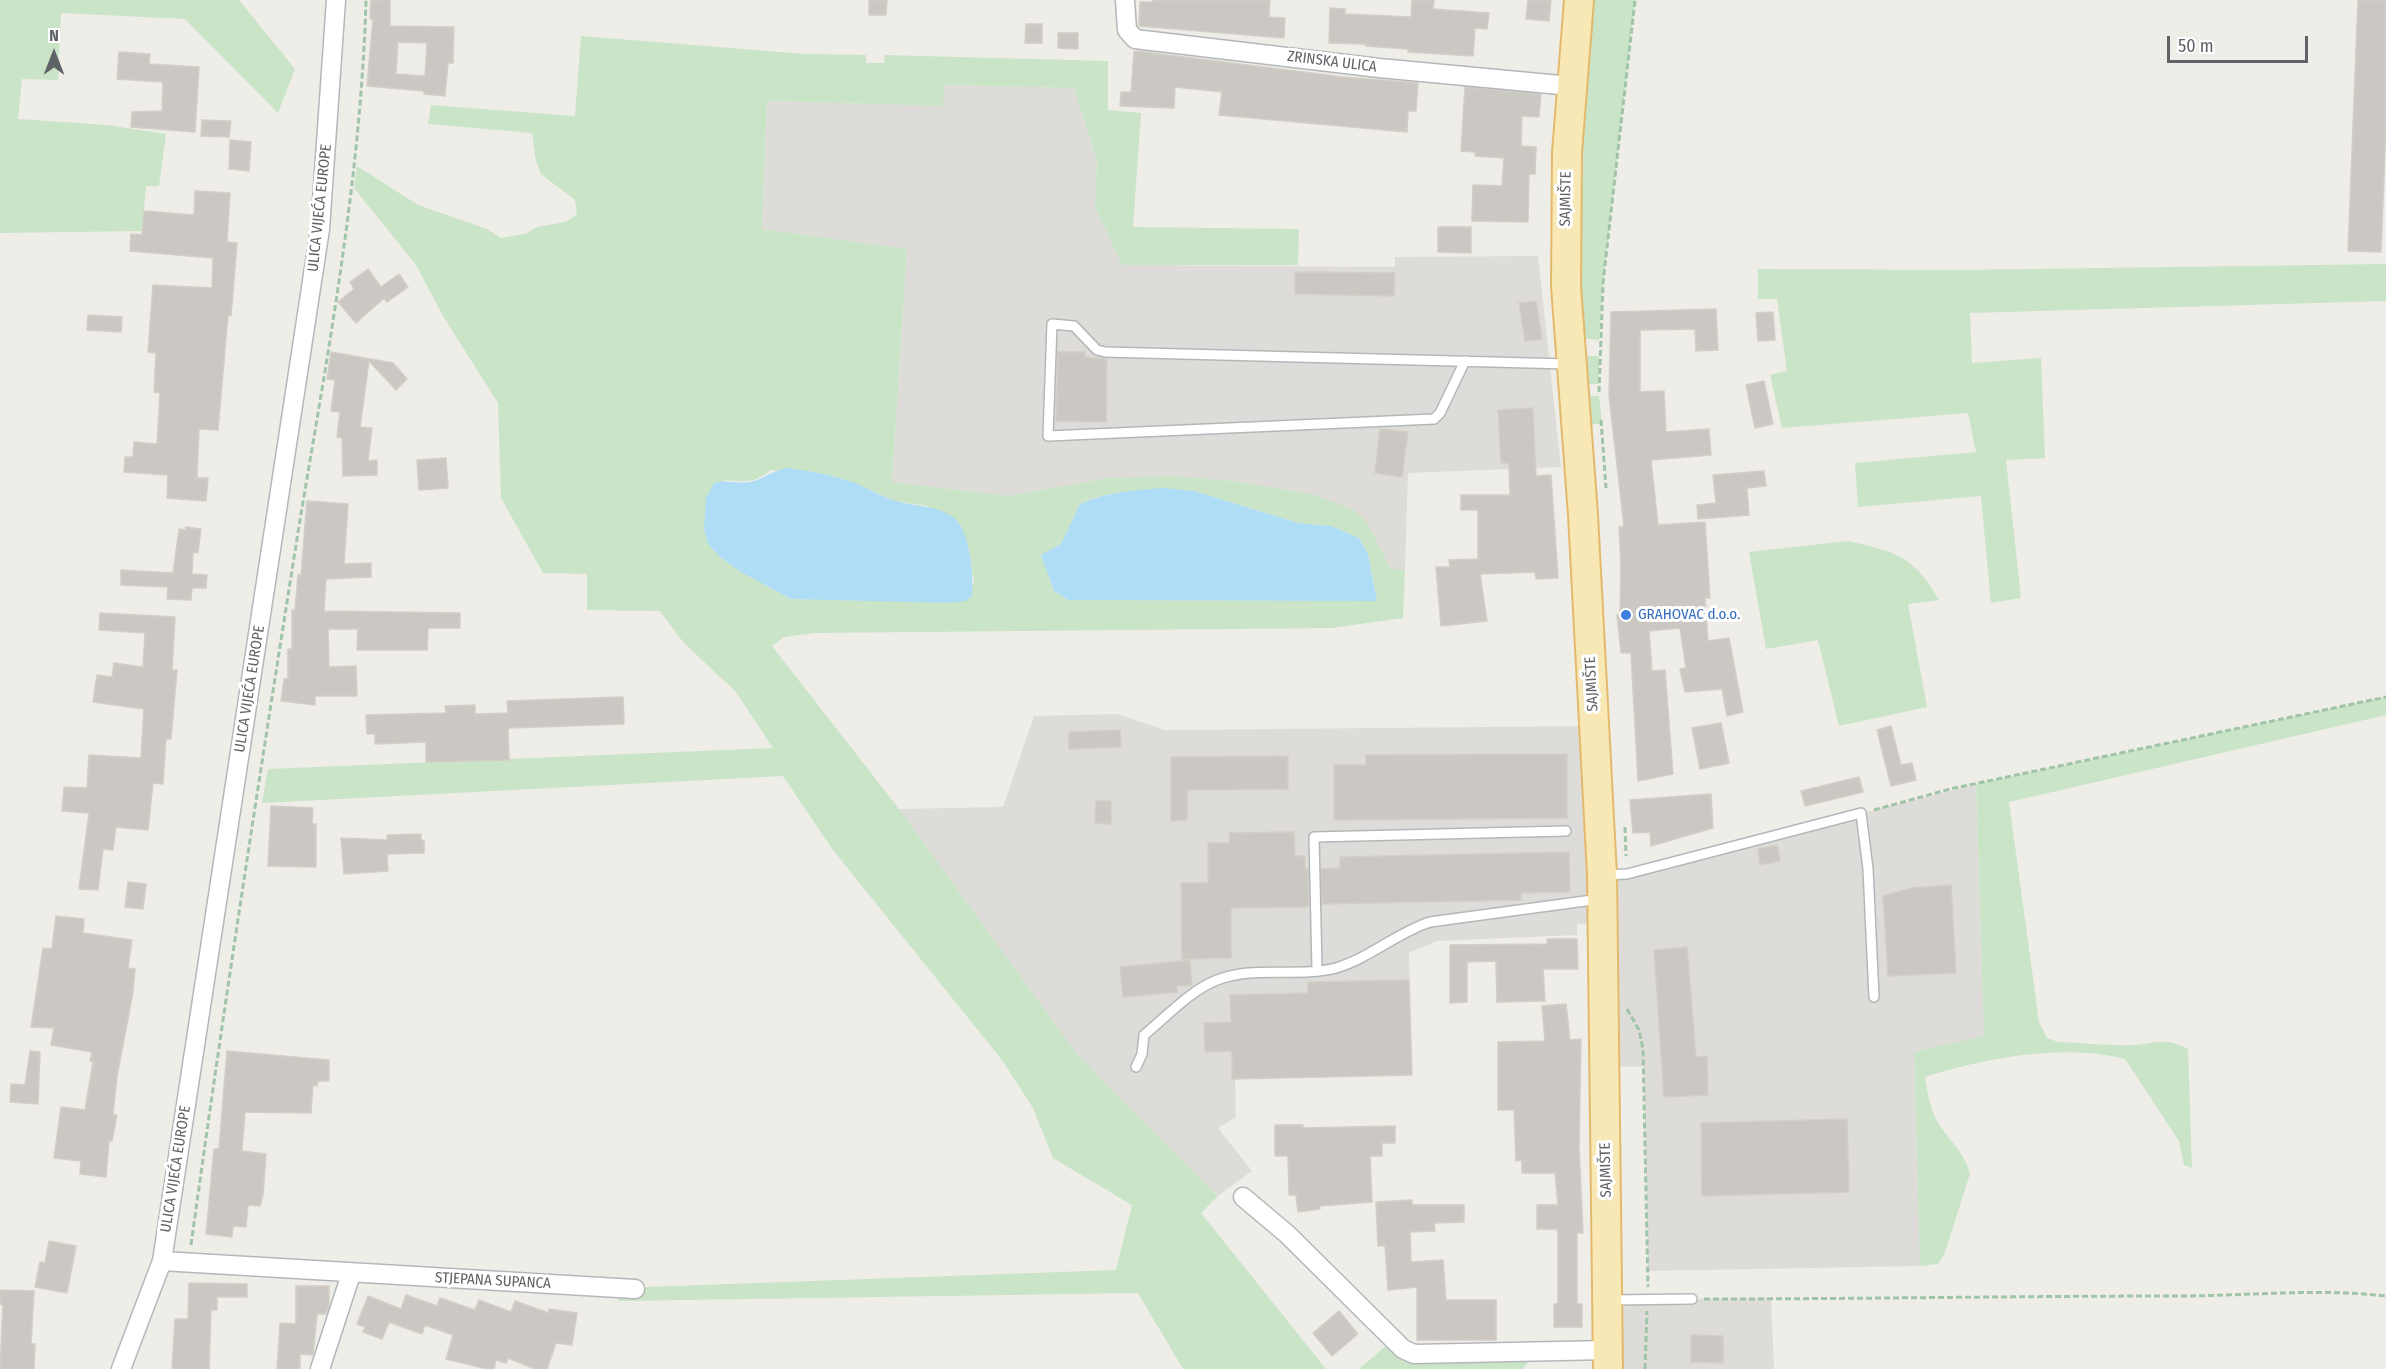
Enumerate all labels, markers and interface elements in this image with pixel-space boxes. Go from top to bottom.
north arrow [24,24,84,84]
scale bar [2170,24,2311,62]
text: N [49,26,59,45]
text: 50 m [2178,35,2214,57]
street label: ZRINSKA ULICA [1286,48,1378,76]
street label: ULICA VIJEĆA EUROPE [304,143,336,273]
street label: SAJMIŠTE [1557,171,1575,227]
place label: GRAHOVAC d.o.o. [1638,606,1740,624]
marker: GRAHOVAC d.o.o. [1619,608,1633,622]
street label: ULICA VIJEĆA EUROPE [231,624,269,754]
street label: SAJMIŠTE [1582,656,1602,712]
street label: ULICA VIJEĆA EUROPE [157,1104,195,1234]
street label: SAJMIŠTE [1597,1142,1615,1198]
street label: STJEPANA SUPANCA [435,1269,551,1293]

